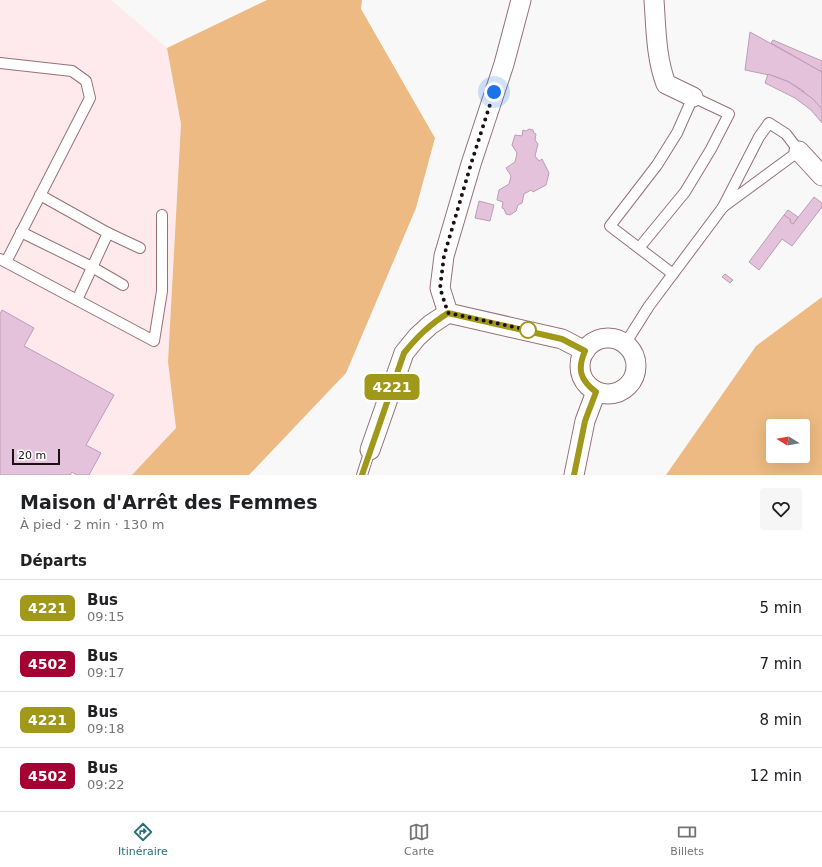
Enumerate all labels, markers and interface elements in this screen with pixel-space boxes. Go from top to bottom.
your location [484,82,504,102]
unlabelled marker [519,321,537,339]
line badge: 4221 [364,374,420,400]
text: 4221 [373,379,411,395]
north arrow [766,419,810,463]
map controls [766,419,810,463]
scale bar [12,447,60,466]
text: 20 m [18,449,46,462]
button: heart [760,488,802,530]
text: Maison d'Arrêt des Femmes [20,491,318,513]
text: À pied · 2 min · 130 m [20,517,164,532]
text: Départs [20,552,87,570]
text: Bus [87,591,118,609]
text: 5 min [759,599,802,617]
text: 4221 [28,600,67,616]
text: 09:15 [87,609,124,624]
text: Bus [87,647,118,665]
text: 7 min [759,655,802,673]
text: 4502 [28,656,67,672]
text: 09:17 [87,665,124,680]
text: Bus [87,703,118,721]
text: 8 min [759,711,802,729]
text: 4221 [28,712,67,728]
text: 09:18 [87,721,124,736]
text: Bus [87,759,118,777]
text: 12 min [750,767,802,785]
text: 4502 [28,768,67,784]
text: 09:22 [87,777,124,792]
tab: Itinéraire [118,821,168,858]
tab: Carte [404,821,434,858]
tab: Billets [670,821,704,858]

